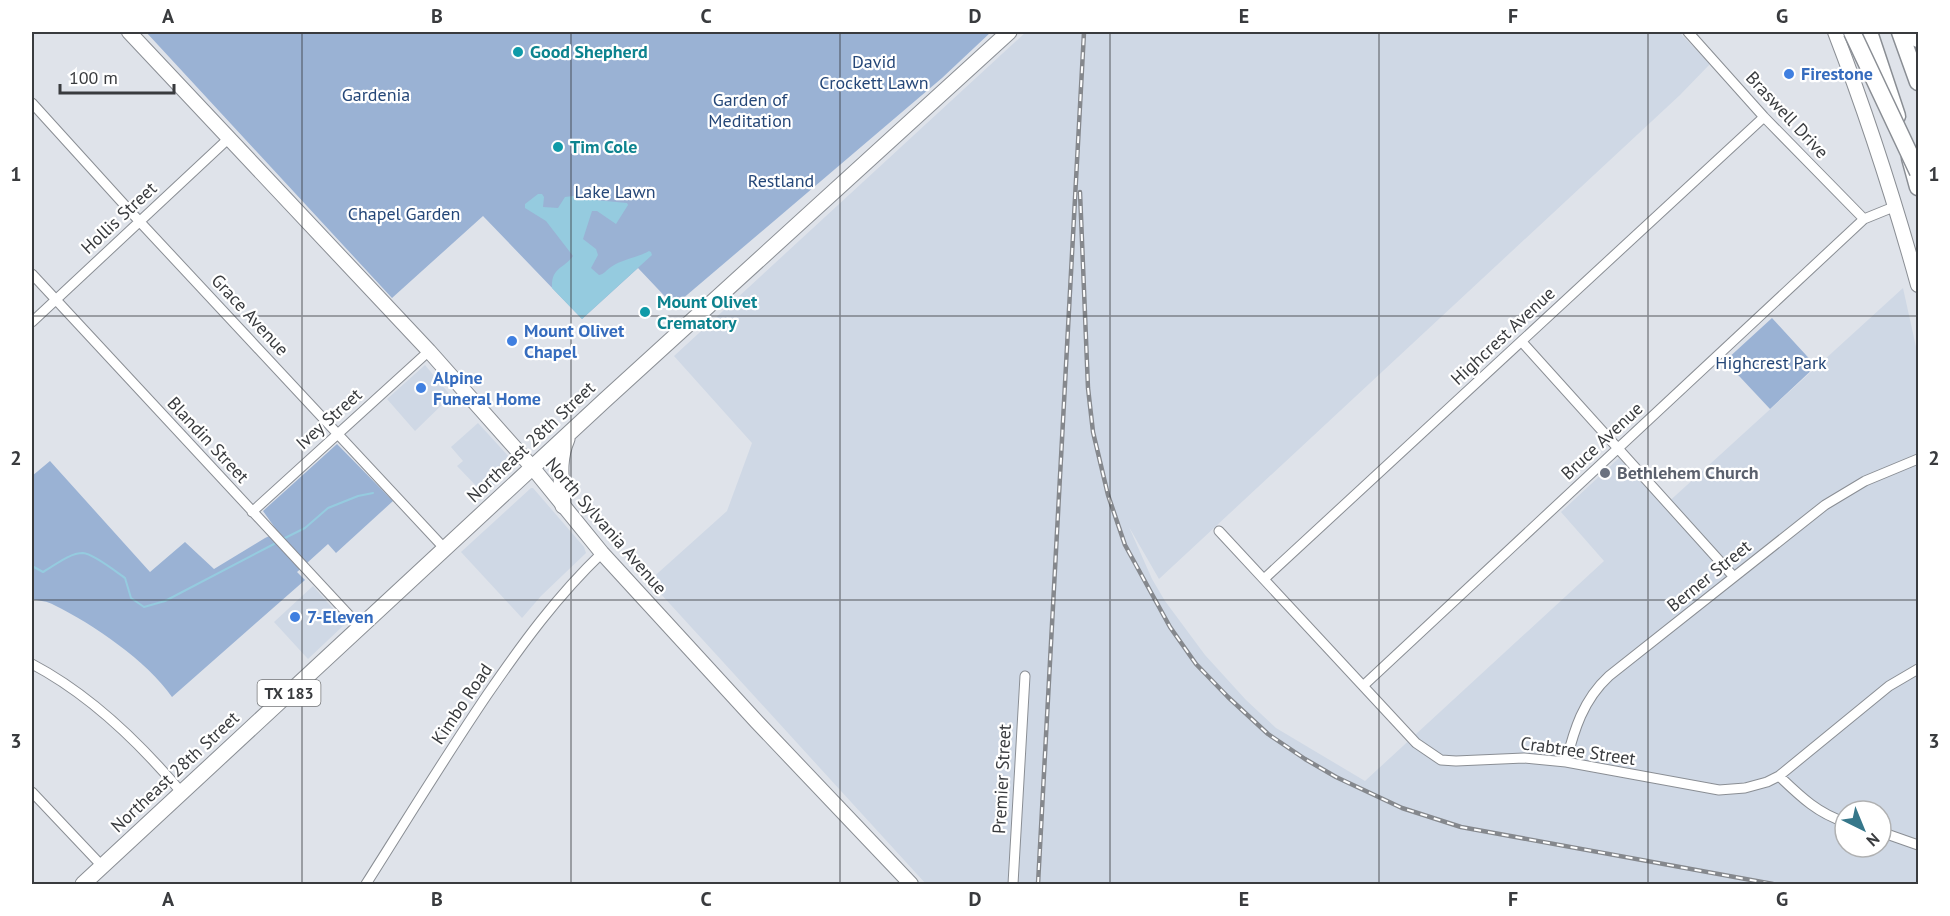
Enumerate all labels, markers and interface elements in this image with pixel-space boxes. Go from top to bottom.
text: A [162,3,175,29]
text: B [431,3,443,29]
text: C [700,3,712,29]
text: D [969,3,982,29]
text: E [1239,3,1249,29]
text: F [1508,3,1518,29]
text: G [1776,3,1788,29]
place label: Good Shepherd [530,40,648,63]
marker: Good Shepherd [511,45,525,59]
park label: David Crockett Lawn [819,50,929,94]
scale bar [60,57,174,95]
place label: Firestone [1801,62,1873,85]
text: 100 m [69,66,118,89]
street label: Braswell Drive [1741,66,1834,163]
marker: Firestone [1782,67,1796,81]
park label: Gardenia [342,83,410,106]
park label: Garden of Meditation [708,88,792,132]
place label: Tim Cole [570,135,637,158]
marker: Tim Cole [551,140,565,154]
text: 1 [10,161,22,187]
text: 1 [1928,161,1940,187]
park label: Restland [748,169,814,192]
street label: Hollis Street [76,177,161,259]
park label: Lake Lawn [574,180,656,203]
park label: Chapel Garden [348,202,460,225]
street label: Grace Avenue [207,269,294,360]
street label: Highcrest Avenue [1446,282,1559,390]
place label: Mount Olivet Crematory [657,290,758,334]
marker: Mount Olivet Crematory [638,305,652,319]
place label: Mount Olivet Chapel [524,319,625,363]
marker: Mount Olivet Chapel [505,334,519,348]
park label: Highcrest Park [1715,351,1827,374]
place label: Alpine Funeral Home [433,366,541,410]
street label: Northeast 28th Street [462,376,600,507]
marker: Alpine Funeral Home [414,381,428,395]
street label: Ivey Street [291,383,366,454]
street label: Blandin Street [163,392,254,488]
street label: Bruce Avenue [1556,397,1647,484]
text: 2 [10,445,22,471]
text: 2 [1928,445,1940,471]
street label: North Sylvania Avenue [541,452,672,599]
place label: Bethlehem Church [1617,461,1759,484]
marker: Bethlehem Church [1598,466,1612,480]
street label: Berner Street [1662,535,1755,617]
place label: 7-Eleven [307,605,374,628]
marker: 7-Eleven [288,610,302,624]
street label: Kimbo Road [426,659,497,749]
road number: TX 183 [258,680,320,706]
street label: Northeast 28th Street [106,706,244,837]
street label: Premier Street [987,723,1016,835]
text: 3 [10,728,22,754]
text: 3 [1928,728,1940,754]
street label: Crabtree Street [1519,731,1637,770]
north arrow [1833,799,1893,859]
text: N [1863,829,1884,851]
text: A [162,886,175,912]
text: B [431,886,443,912]
text: C [700,886,712,912]
text: D [969,886,982,912]
text: E [1239,886,1249,912]
text: F [1508,886,1518,912]
text: G [1776,886,1788,912]

